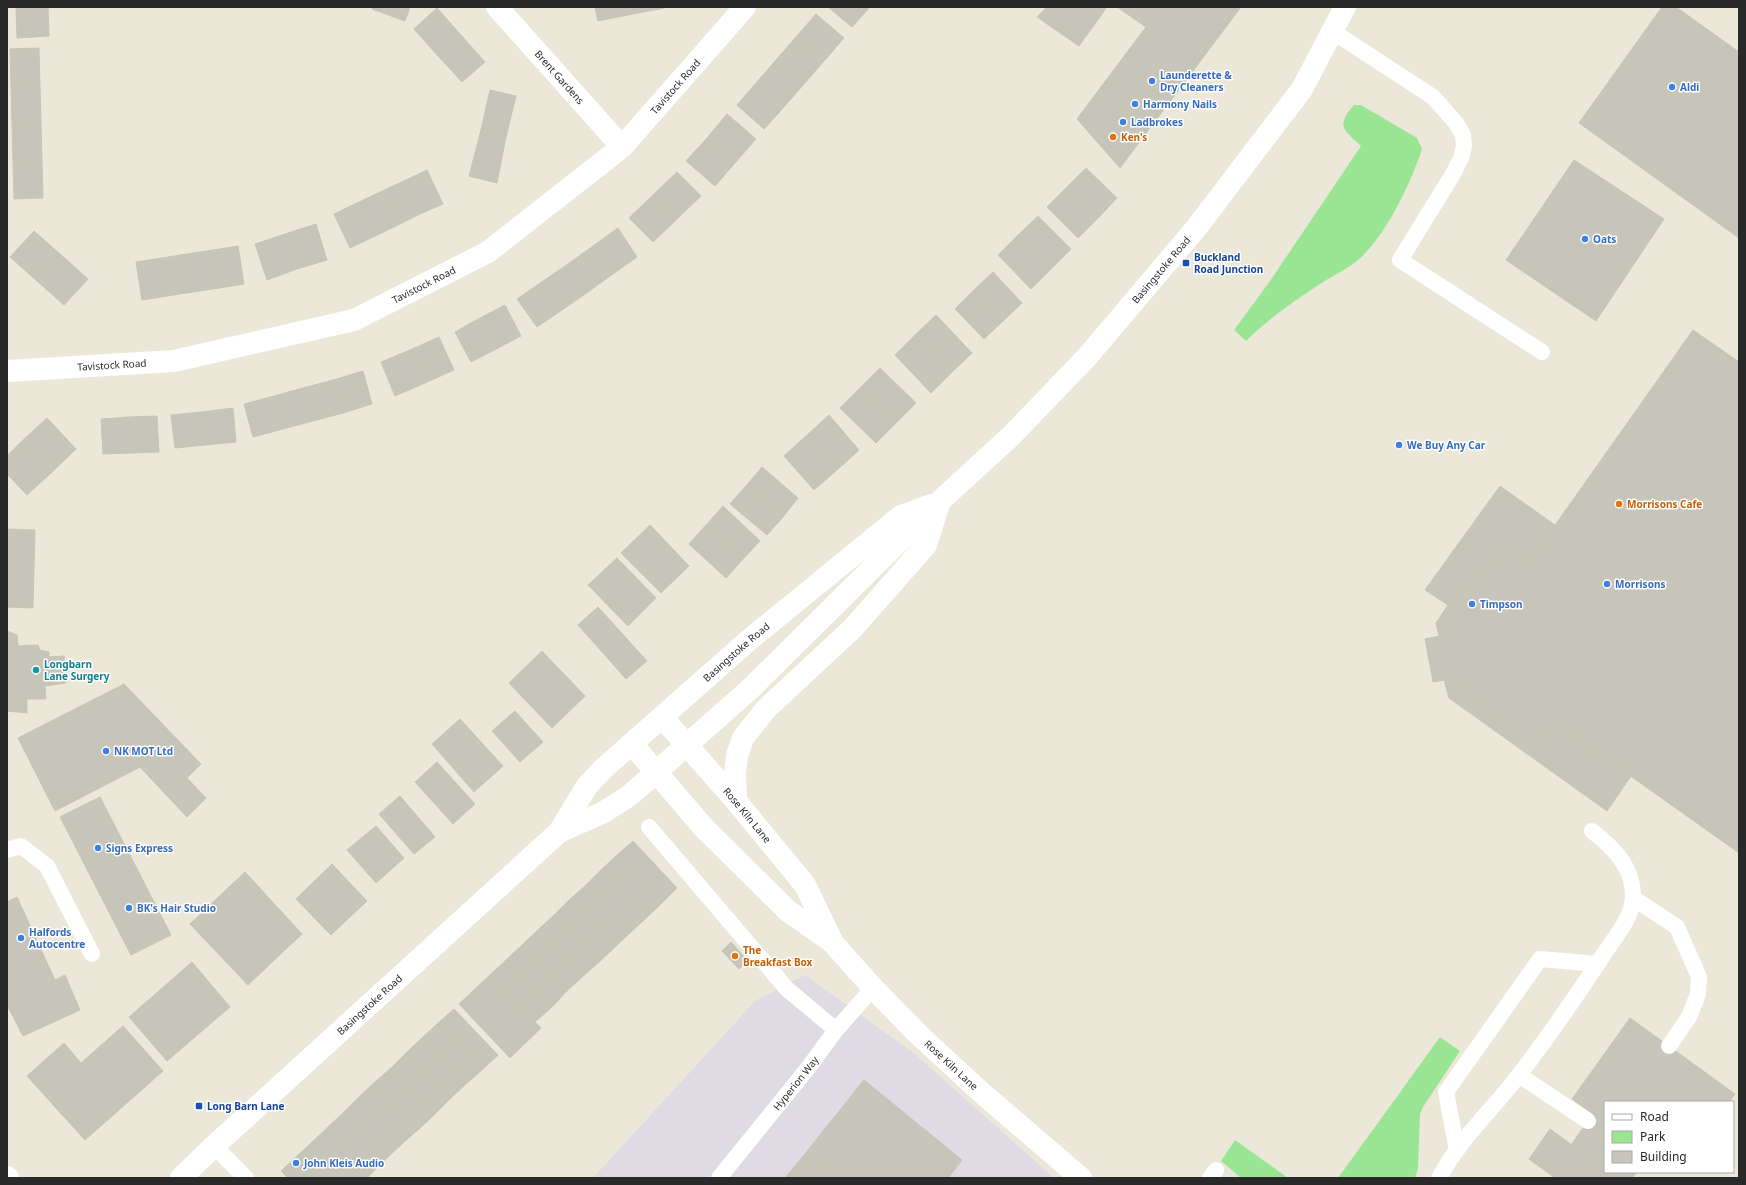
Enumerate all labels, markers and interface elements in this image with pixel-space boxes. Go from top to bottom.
street label: Brent Gardens [532,47,588,107]
street label: Tavistock Road [647,56,703,117]
place label: Launderette & Dry Cleaners [1160,68,1232,94]
marker: Launderette & Dry Cleaners [1147,76,1157,86]
place label: Aldi [1680,80,1699,94]
marker: Aldi [1667,82,1677,92]
place label: Harmony Nails [1143,97,1217,111]
marker: Harmony Nails [1130,99,1140,109]
place label: Ladbrokes [1131,115,1183,129]
marker: Ladbrokes [1118,117,1128,127]
place label: Ken's [1121,130,1147,144]
marker: Ken's [1108,132,1118,142]
place label: Oats [1593,232,1616,246]
street label: Basingstoke Road [1128,233,1193,306]
marker: Oats [1580,234,1590,244]
place label: Buckland Road Junction [1194,250,1263,276]
marker: Buckland Road Junction [1181,258,1191,268]
street label: Tavistock Road [390,263,458,307]
street label: Tavistock Road [77,356,147,374]
place label: We Buy Any Car [1407,438,1486,452]
marker: We Buy Any Car [1394,440,1404,450]
place label: Morrisons Cafe [1627,497,1702,511]
marker: Morrisons Cafe [1614,499,1624,509]
place label: Morrisons [1615,577,1665,591]
marker: Morrisons [1602,579,1612,589]
place label: Timpson [1480,597,1523,611]
marker: Timpson [1467,599,1477,609]
street label: Basingstoke Road [700,619,772,685]
place label: Longbarn Lane Surgery [44,657,110,683]
marker: Longbarn Lane Surgery [31,665,41,675]
place label: NK MOT Ltd [114,744,173,758]
marker: NK MOT Ltd [101,746,111,756]
street label: Rose Kiln Lane [720,784,775,846]
place label: Signs Express [106,841,173,855]
marker: Signs Express [93,843,103,853]
place label: BK's Hair Studio [137,901,216,915]
marker: BK's Hair Studio [124,903,134,913]
place label: Halfords Autocentre [29,925,85,951]
marker: Halfords Autocentre [16,933,26,943]
place label: The Breakfast Box [743,943,813,969]
marker: The Breakfast Box [730,951,740,961]
street label: Basingstoke Road [334,971,405,1038]
street label: Rose Kiln Lane [922,1037,982,1093]
street label: Hyperion Way [770,1052,822,1113]
place label: Long Barn Lane [207,1099,285,1113]
marker: Long Barn Lane [194,1101,204,1111]
legend [1604,1101,1734,1173]
text: Road [1640,1108,1669,1125]
text: Park [1640,1128,1666,1145]
text: Building [1640,1148,1687,1165]
place label: John Kleis Audio [303,1156,384,1170]
marker: John Kleis Audio [291,1158,301,1168]

